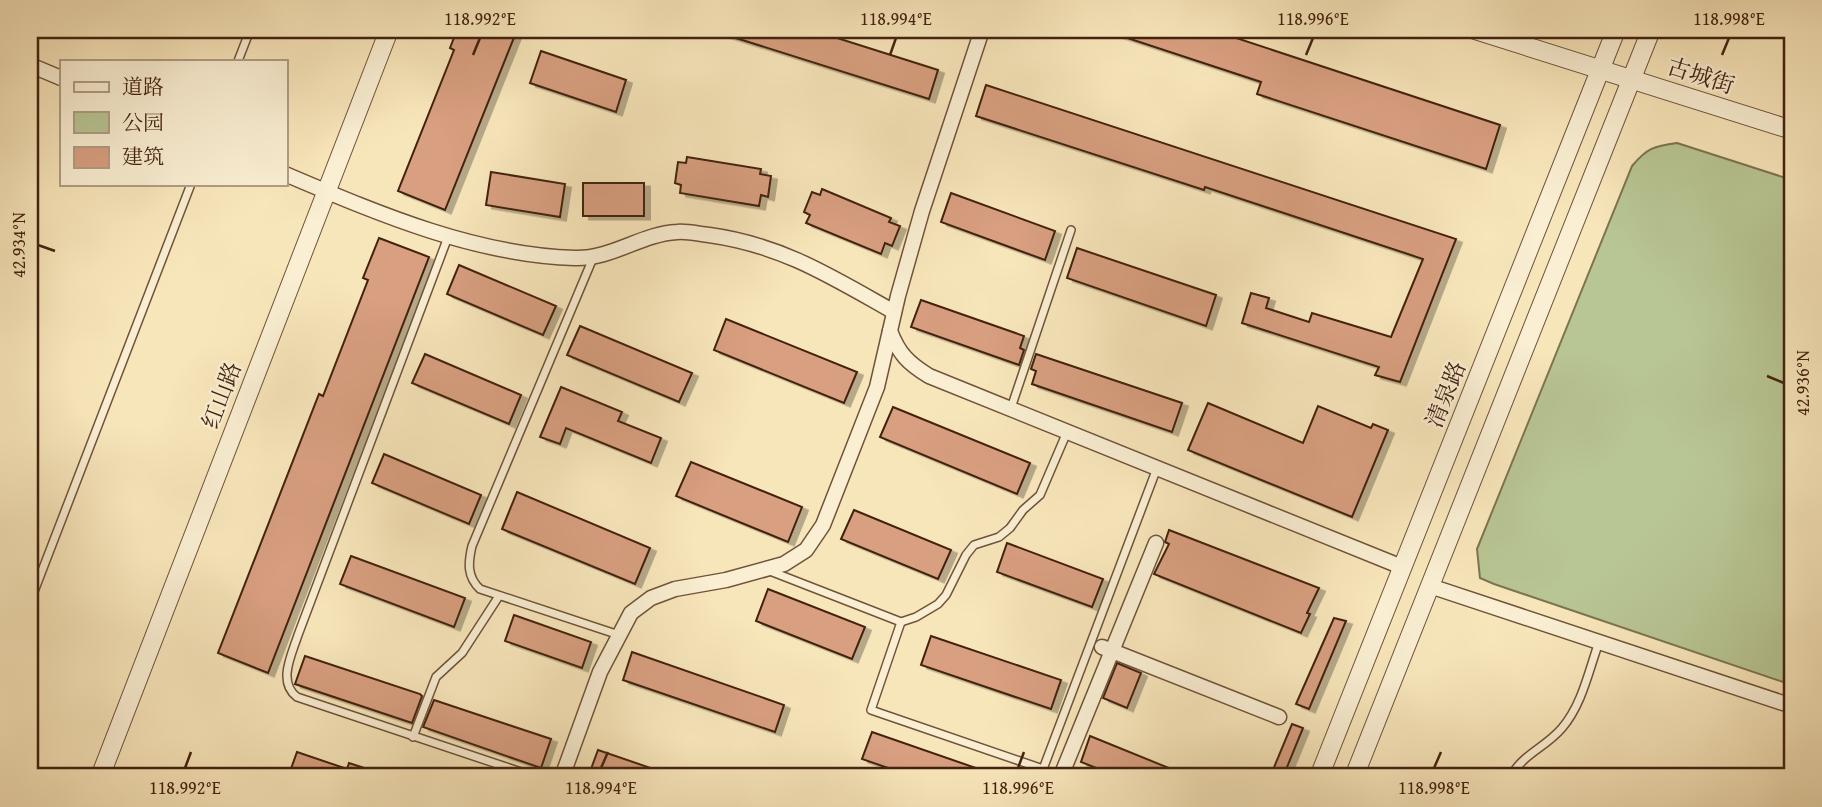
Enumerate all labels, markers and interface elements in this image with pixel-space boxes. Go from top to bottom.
text: 118.992°E [444,5,516,32]
text: 118.994°E [860,5,932,32]
text: 118.996°E [1277,5,1349,32]
text: 118.998°E [1693,5,1765,32]
street label: 古城街 [1663,49,1739,101]
legend [60,60,287,186]
text: 道路 [122,71,164,102]
text: 公园 [122,107,164,138]
text: 建筑 [122,141,164,172]
text: 42.934°N [5,212,32,278]
text: 42.936°N [1789,350,1816,416]
street label: 清泉路 [1417,356,1473,432]
street label: 红山路 [193,357,249,433]
text: 118.992°E [149,774,221,801]
text: 118.994°E [565,774,637,801]
text: 118.996°E [982,774,1054,801]
text: 118.998°E [1398,774,1470,801]

